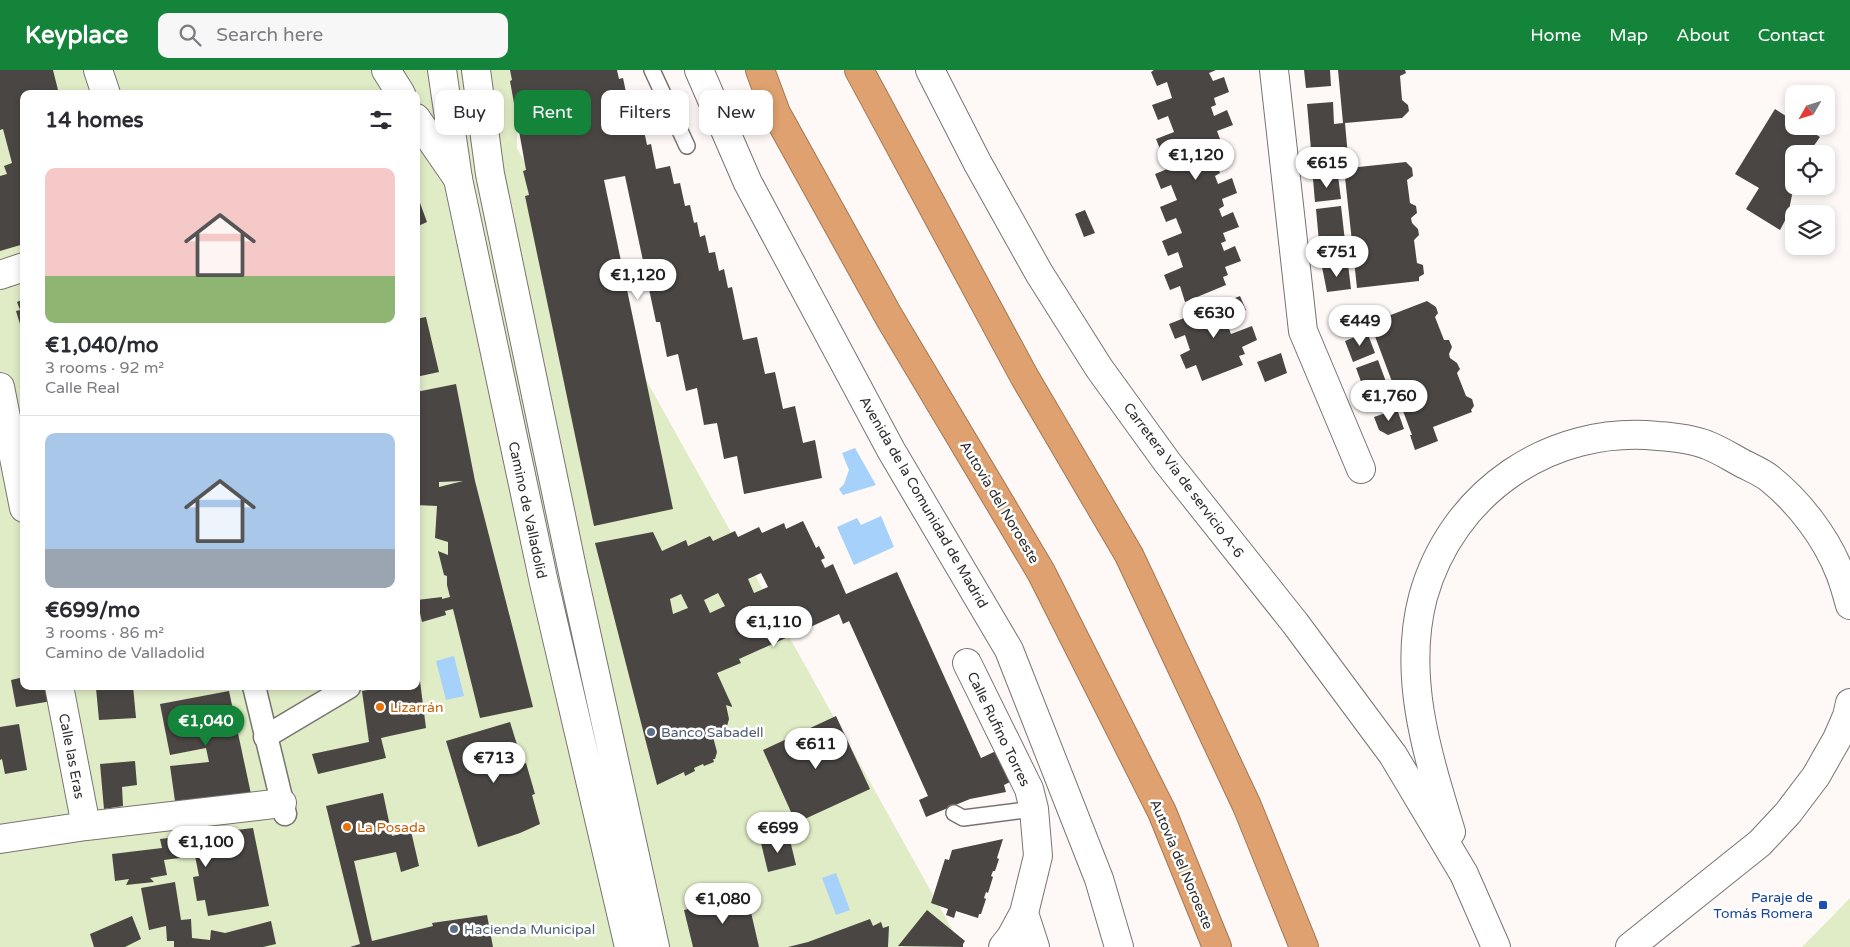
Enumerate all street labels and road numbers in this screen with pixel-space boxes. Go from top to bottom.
street label: Avenida de la Comunidad de Madrid [856,393,991,611]
street label: Carretera Vía de servicio A-6 [1120,399,1248,561]
street label: Autovía del Noroeste [956,438,1043,567]
street label: Camino de Valladolid [505,440,550,580]
street label: Calle Rufino Torres [963,669,1034,790]
street label: Calle las Eras [55,712,88,801]
street label: Autovía del Noroeste [1146,797,1217,932]

